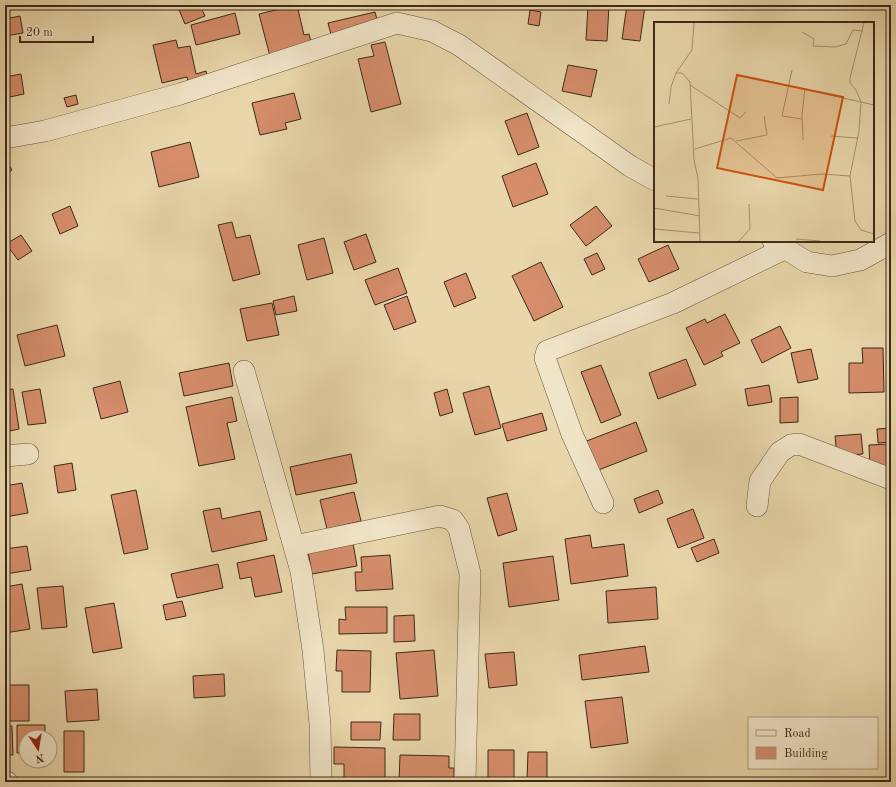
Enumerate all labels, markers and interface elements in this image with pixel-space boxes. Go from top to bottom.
scale bar [20,18,93,44]
inset map [654,22,874,242]
text: 20 m [26,27,53,39]
legend [748,717,878,769]
text: Road [784,728,811,740]
north arrow [18,729,58,769]
text: Building [784,748,828,760]
text: N [34,751,45,764]

